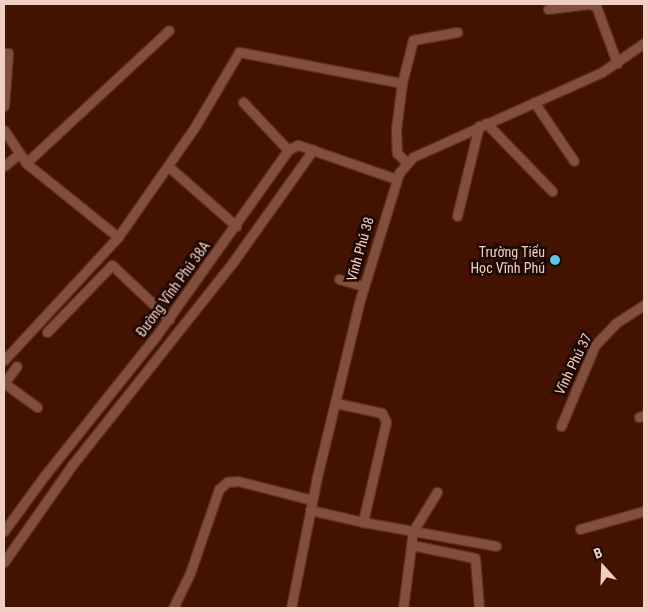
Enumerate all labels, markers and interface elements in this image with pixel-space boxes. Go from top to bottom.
street label: Vĩnh Phú 38 [343,215,377,283]
street label: Đường Vĩnh Phú 38A [133,238,213,340]
place label: Trường Tiểu Học Vĩnh Phú [470,244,545,276]
marker: Trường Tiểu Học Vĩnh Phú [549,254,561,266]
street label: Vĩnh Phú 37 [551,331,595,397]
north arrow [578,542,628,592]
text: B [591,544,604,562]

